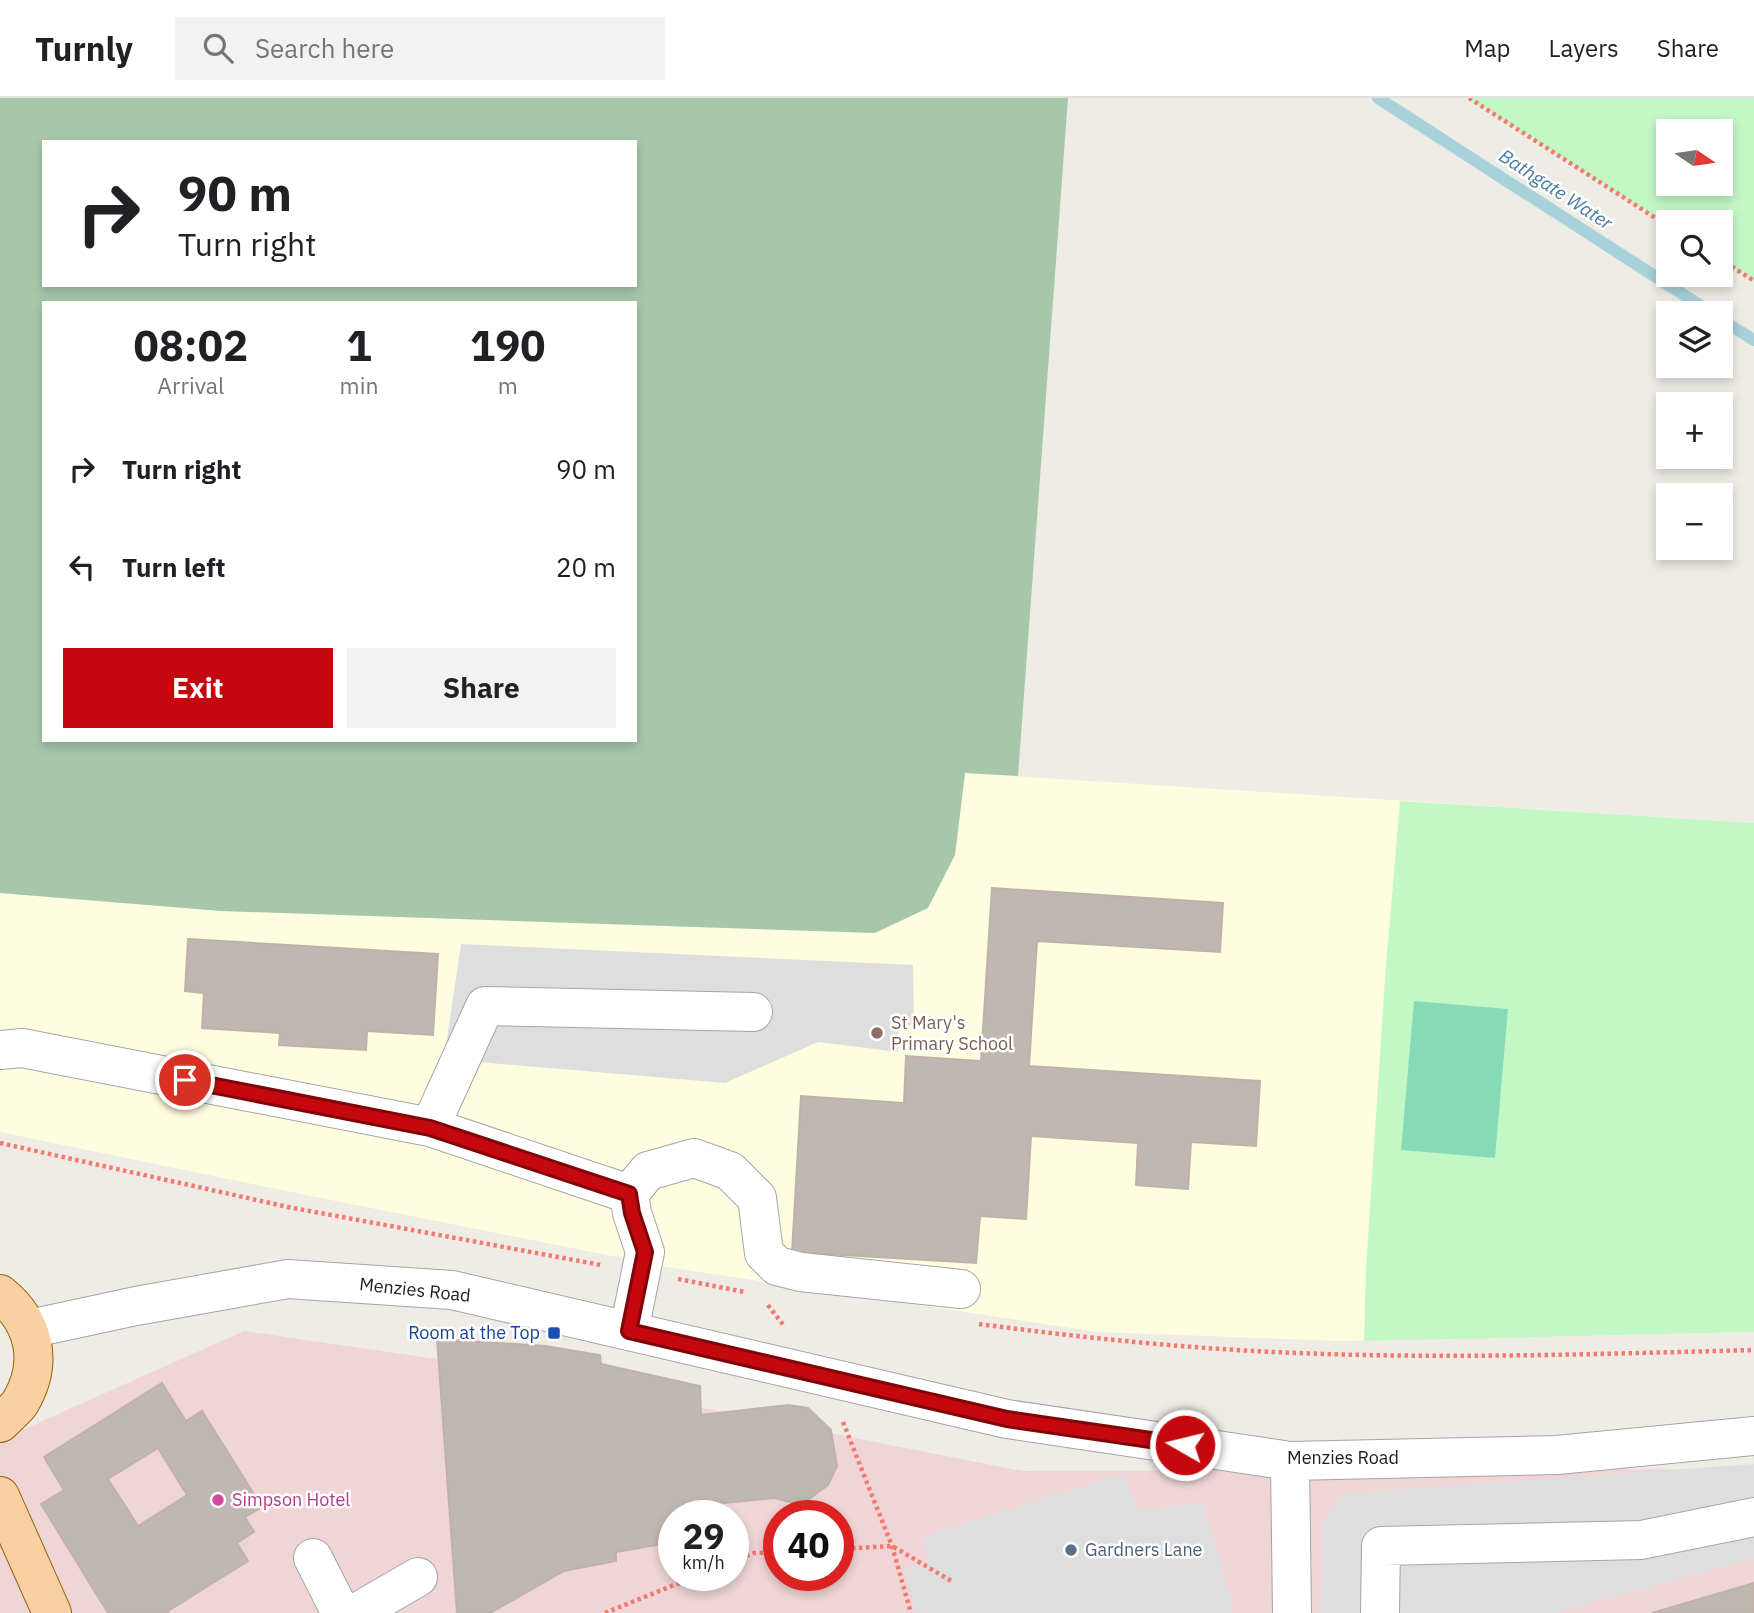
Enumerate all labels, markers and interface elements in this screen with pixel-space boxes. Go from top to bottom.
search box [175,17,665,80]
text: Turnly [35,27,133,70]
icon: search [199,29,237,67]
text: Search here [255,31,394,65]
text: Map [1464,32,1511,64]
text: Layers [1549,32,1619,64]
text: Share [1657,32,1719,64]
north arrow [1656,119,1732,196]
map controls [1656,119,1733,560]
water label: Bathgate Water [1495,143,1618,235]
text: 90 m [178,161,292,224]
icon: right [63,168,154,259]
button: search [1656,210,1733,287]
text: Turn right [178,223,316,265]
button: layers [1656,301,1733,378]
text: 08:02 [133,318,248,373]
text: 1 [346,318,372,373]
text: 190 [470,318,546,373]
text: Arrival [157,370,224,400]
text: min [340,370,378,400]
text: m [498,370,518,400]
button: + [1656,392,1733,469]
icon: right [63,450,101,488]
text: Turn right [122,452,241,486]
text: 90 m [556,452,616,486]
button: − [1656,483,1733,560]
icon: left [63,548,101,586]
text: Turn left [122,550,225,584]
text: 20 m [556,550,616,584]
button: Exit [63,648,333,728]
button: Share [347,648,616,728]
place label: St Mary's Primary School [891,1011,1013,1055]
marker: St Mary's Primary School [869,1025,885,1041]
pin [155,1050,215,1110]
icon: arrive [166,1061,204,1099]
street label: Menzies Road [358,1272,472,1307]
place label: Room at the Top [408,1321,540,1344]
marker: Room at the Top [546,1325,562,1341]
position arrow [1148,1408,1222,1482]
street label: Menzies Road [1287,1446,1399,1469]
place label: Simpson Hotel [232,1488,350,1511]
marker: Simpson Hotel [210,1492,226,1508]
speed limit sign: 40 [763,1500,854,1591]
text: 29 [682,1513,725,1559]
place label: Gardners Lane [1085,1538,1203,1561]
marker: Gardners Lane [1063,1542,1079,1558]
text: km/h [682,1551,725,1574]

